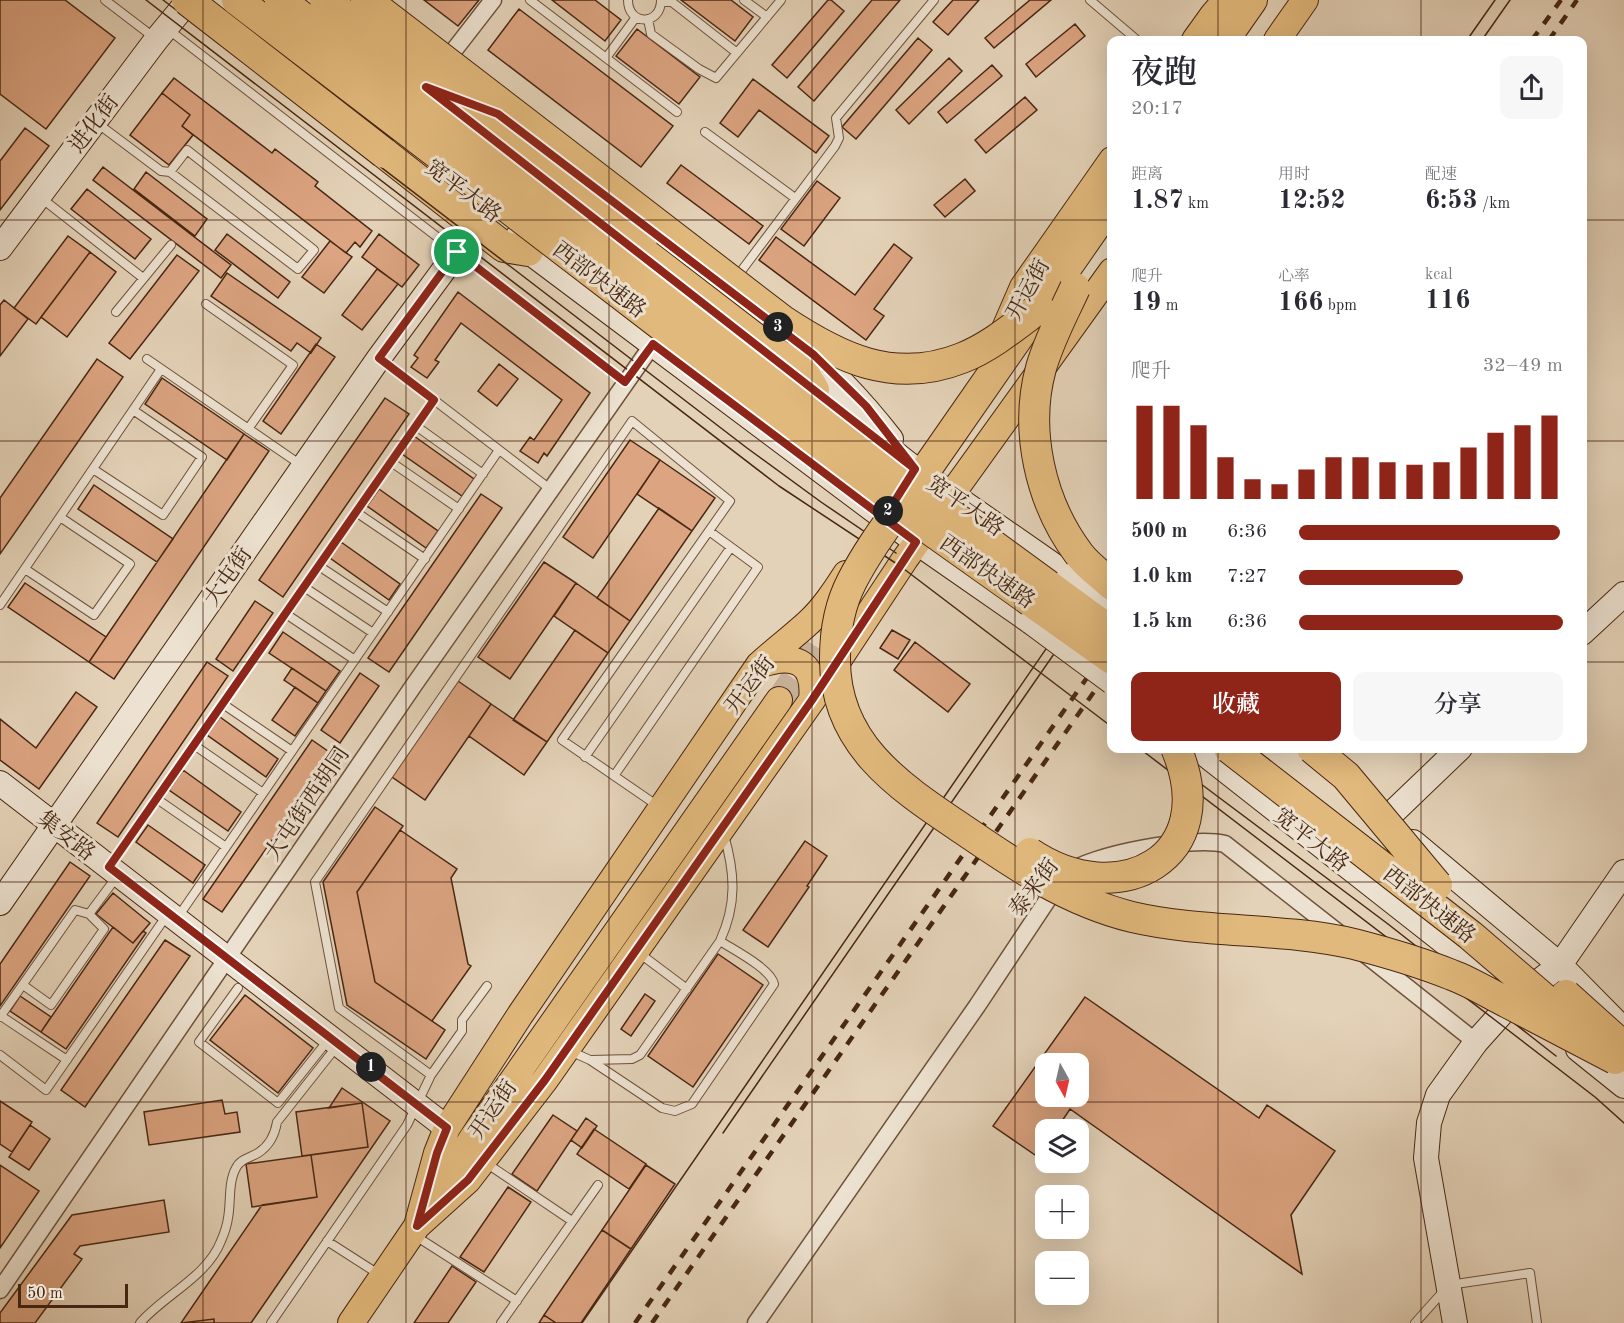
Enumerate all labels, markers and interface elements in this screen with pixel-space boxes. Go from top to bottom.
button: share [1500,56,1563,119]
text: 夜跑 [1131,58,1197,91]
street label: 进化街 [64,90,123,157]
text: 20:17 [1131,99,1183,119]
street label: 宽平大路 [421,155,506,227]
text: 距离 [1131,167,1163,183]
text: 用时 [1278,167,1310,183]
text: 配速 [1425,167,1457,183]
text: 1.87 [1131,188,1184,214]
text: 12:52 [1278,188,1346,214]
text: 6:53 [1425,188,1478,214]
text: km [1184,196,1209,212]
text: /km [1478,196,1510,212]
pin [431,226,482,277]
icon: arrive [440,235,473,268]
street label: 西部快速路 [548,237,651,322]
street label: 开运街 [1001,255,1054,324]
text: kcal [1425,267,1453,283]
text: 爬升 [1131,269,1163,285]
text: 心率 [1278,269,1310,285]
text: 116 [1425,288,1470,314]
text: 19 [1131,290,1161,316]
text: 166 [1278,290,1323,316]
text: m [1161,298,1178,314]
text: bpm [1323,298,1357,314]
pin: 3 [763,312,793,342]
text: 3 [773,319,783,335]
text: 32–49 m [1483,356,1563,376]
text: 爬升 [1131,362,1171,382]
street label: 宽平大路 [922,471,1008,541]
pin: 2 [873,496,903,526]
text: 2 [883,503,893,519]
text: 500 m [1131,522,1187,542]
text: 6:36 [1227,522,1267,542]
street label: 西部快速路 [935,530,1039,613]
street label: 大屯街 [199,543,257,610]
text: 1.0 km [1131,567,1193,587]
text: 7:27 [1227,567,1267,587]
text: 1.5 km [1131,612,1193,632]
text: 6:36 [1227,612,1267,632]
street label: 开运街 [720,651,780,718]
button: 收藏 [1131,672,1341,741]
button: 分享 [1353,672,1563,741]
street label: 大屯街西胡同 [260,742,354,865]
street label: 宽平大路 [1269,803,1353,876]
street label: 集安路 [33,806,100,866]
street label: 泰来街 [1004,854,1063,921]
street label: 西部快速路 [1379,861,1480,948]
pin: 1 [356,1052,386,1082]
north arrow [1035,1053,1089,1107]
map controls [1035,1053,1089,1305]
text: 1 [366,1059,376,1075]
street label: 开运街 [464,1076,522,1143]
button: layers [1035,1119,1089,1173]
button: + [1035,1185,1089,1239]
button: − [1035,1251,1089,1305]
scale bar [18,1281,128,1308]
text: 50 m [27,1286,63,1302]

